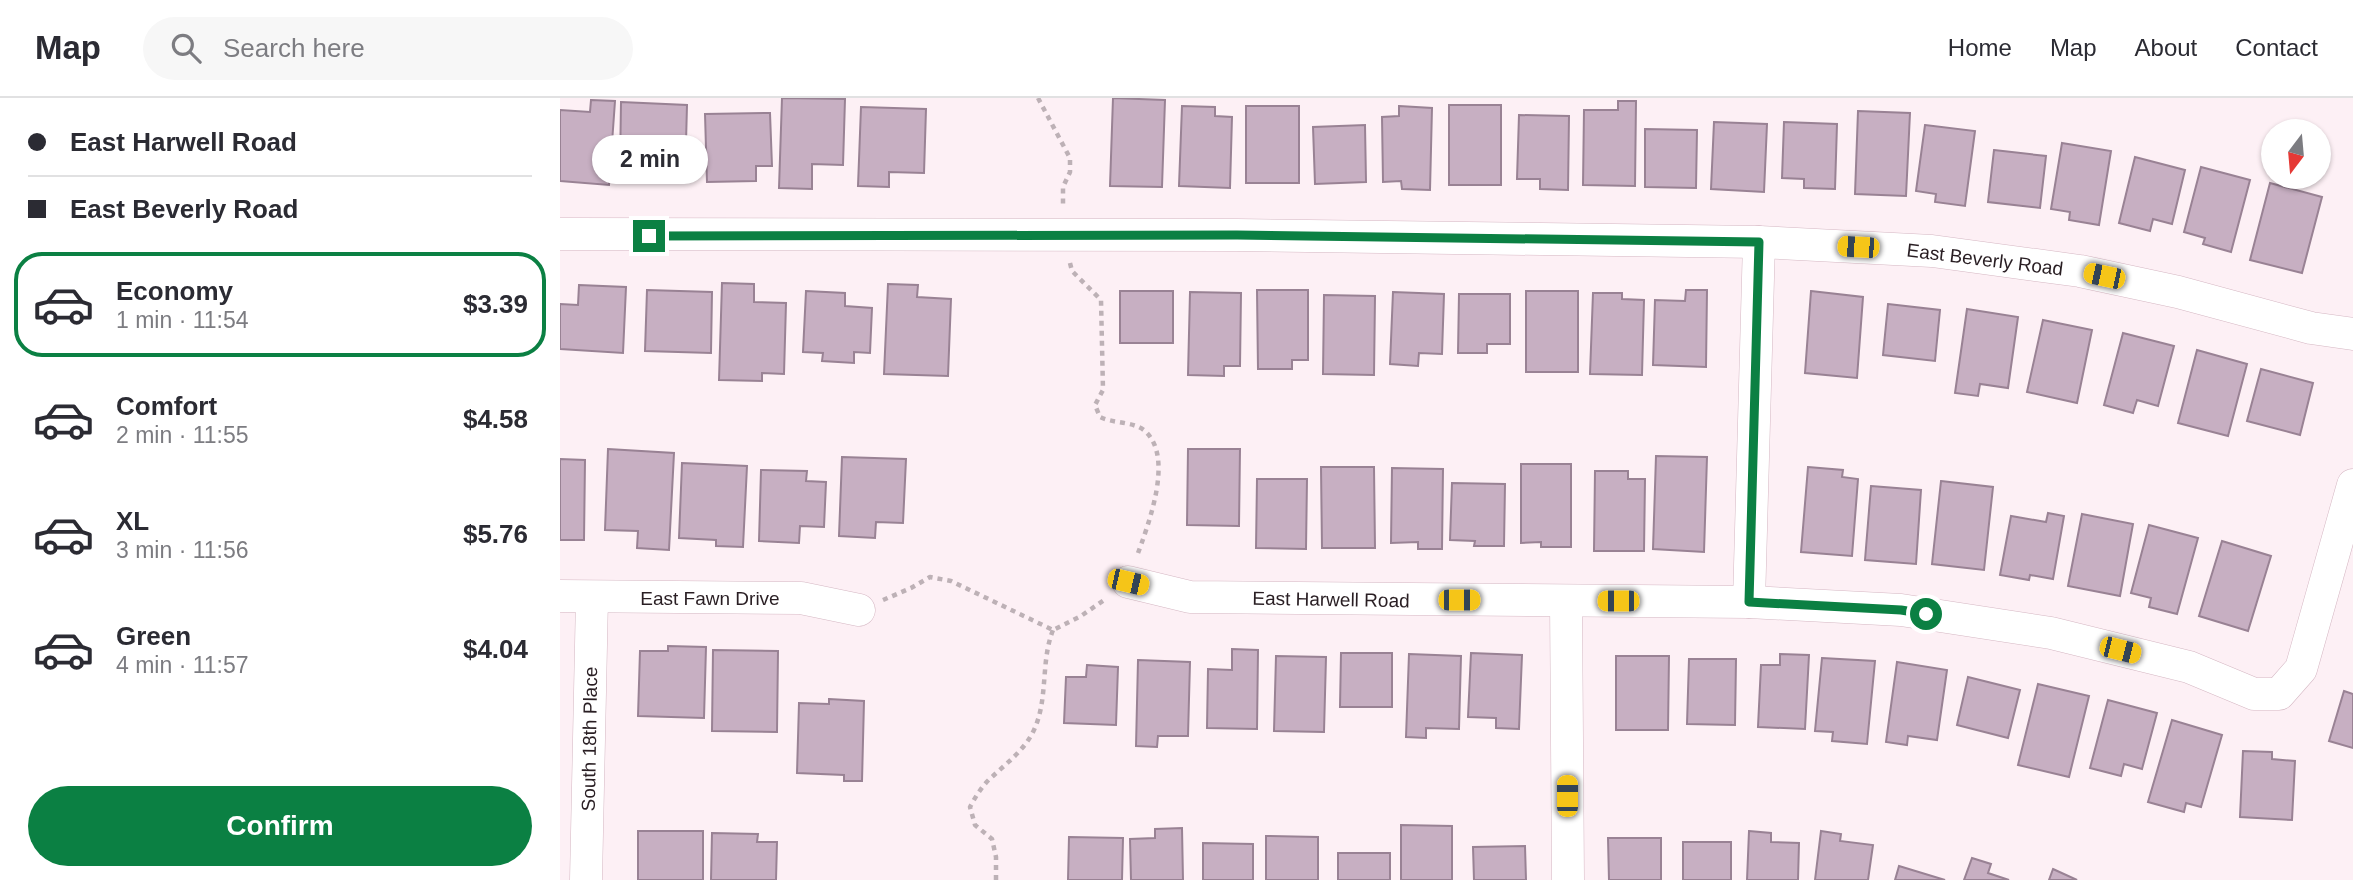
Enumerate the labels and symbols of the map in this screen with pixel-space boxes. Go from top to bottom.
north arrow [2261,119,2331,189]
callout: 2 min [591,135,707,184]
route end [633,220,665,252]
car [1837,235,1880,259]
street label: East Beverly Road [1906,239,2064,280]
car [2082,261,2127,291]
car [1106,567,1151,597]
street label: East Fawn Drive [640,588,780,609]
street label: East Harwell Road [1252,588,1410,611]
car [1439,590,1481,611]
car [1598,591,1640,612]
route start [1910,598,1942,630]
car [2098,635,2143,665]
street label: South 18th Place [578,666,601,812]
car [1557,775,1578,817]

